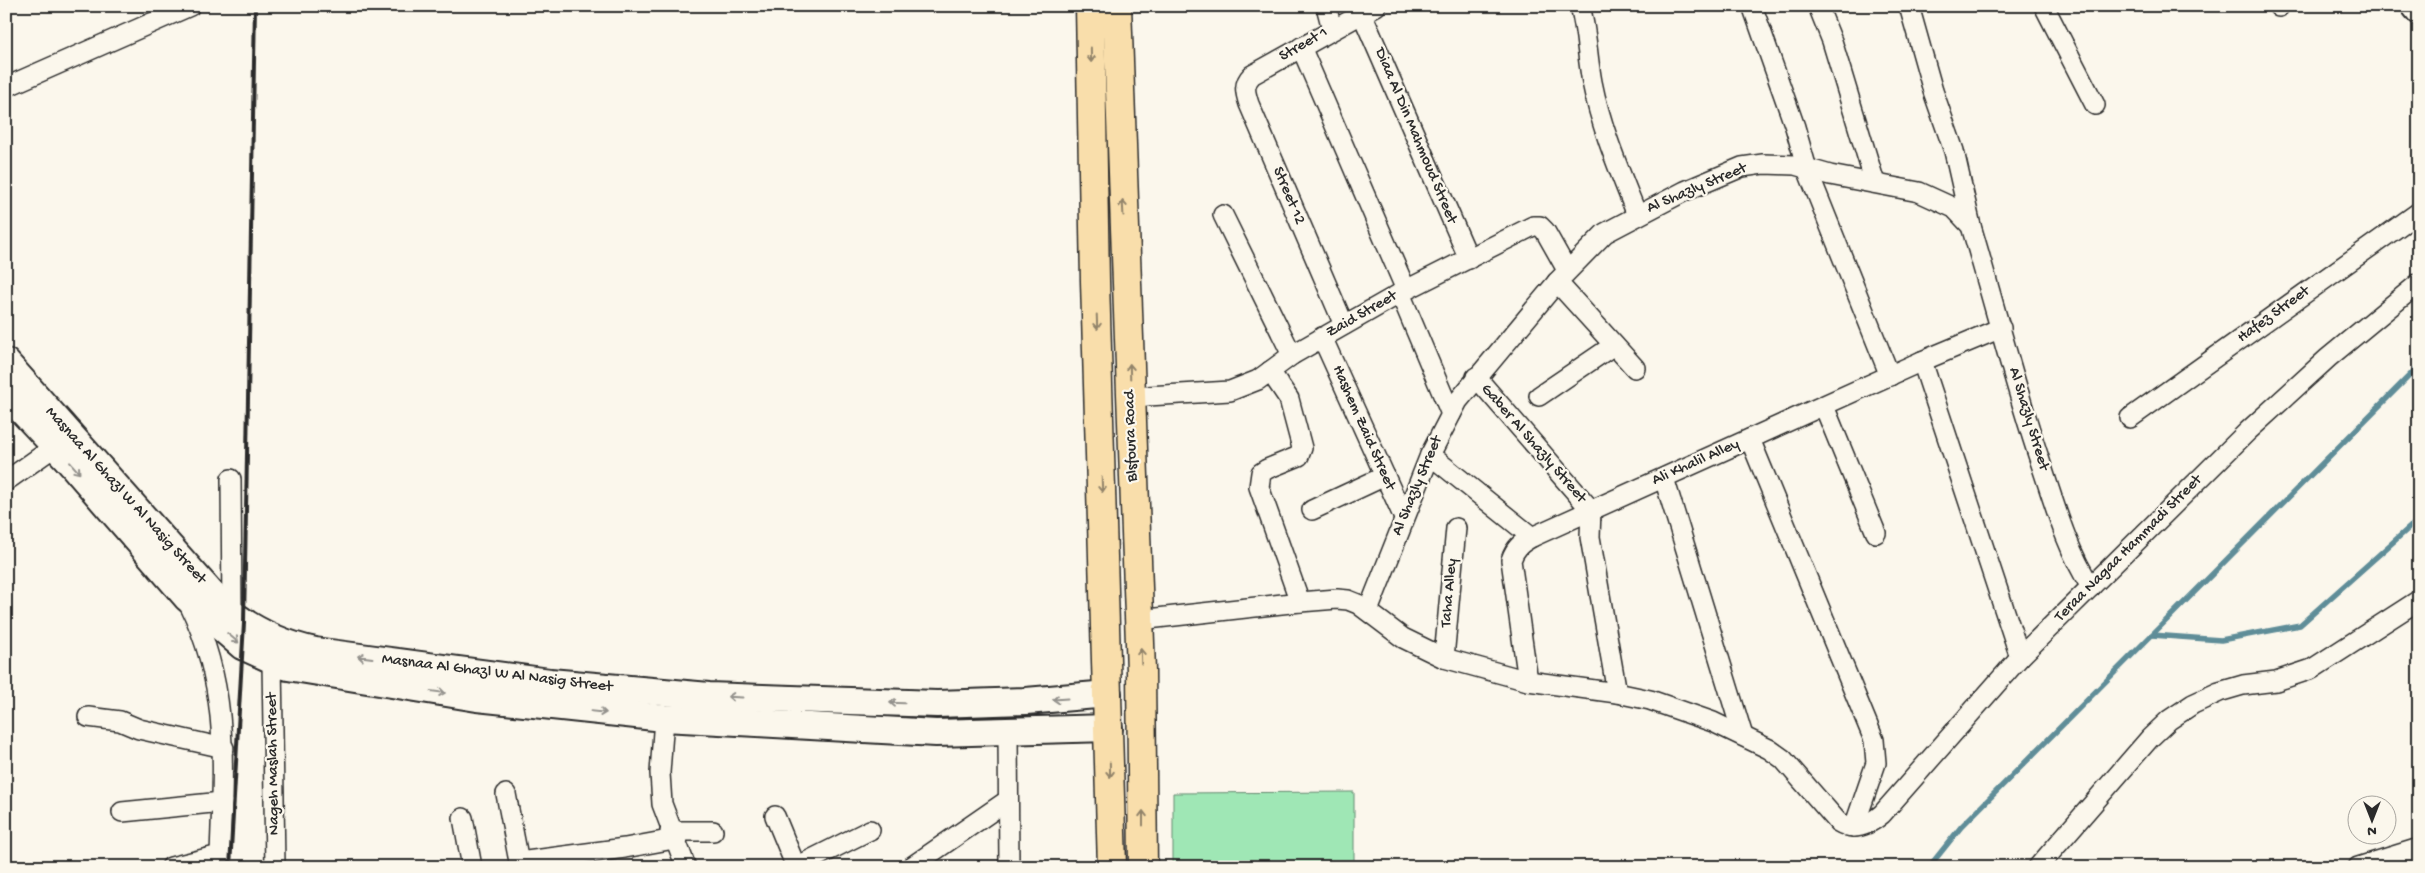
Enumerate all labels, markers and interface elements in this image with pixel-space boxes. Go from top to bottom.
street label: Street 1 [1276,24,1332,66]
street label: Diaa Al Din Mahmoud Street [1369,44,1461,228]
one-way arrow [1086,46,1096,63]
street label: Al Shazly Street [1644,159,1751,219]
street label: Street 12 [1267,164,1309,228]
one-way arrow [1119,201,1128,217]
street label: Hafez Street [2234,282,2315,348]
street label: Zaid Street [1323,286,1402,343]
one-way arrow [1092,314,1101,330]
one-way arrow [1125,363,1135,379]
street label: Hashem Zaid Street [1327,363,1400,495]
street label: Al Shazly Street [2003,365,2053,474]
street label: Gaber Al Shazly Street [1476,381,1591,509]
street label: Blsfoura Road [1121,388,1143,483]
street label: Masnaa Al Ghazl W Al Nasig Street [40,403,211,590]
street label: Al Shazly Street [1388,432,1448,539]
street label: Ali Khalil Alley [1649,435,1743,491]
one-way arrow [69,462,81,475]
street label: Teraa Nagaa Hammadi Street [2051,470,2208,627]
one-way arrow [1097,477,1106,493]
street label: Taha Alley [1437,558,1462,629]
one-way arrow [226,633,239,644]
one-way arrow [1136,648,1145,664]
street label: Masnaa Al Ghazl W Al Nasig Street [381,650,615,698]
one-way arrow [357,652,373,662]
one-way arrow [430,688,446,698]
street label: Nageh Maslah Street [263,691,285,835]
one-way arrow [727,692,743,701]
one-way arrow [1052,694,1068,703]
one-way arrow [890,698,906,708]
one-way arrow [591,708,607,717]
one-way arrow [1105,761,1115,777]
north arrow [2348,796,2398,846]
one-way arrow [1138,810,1148,826]
text: N [2367,822,2377,839]

